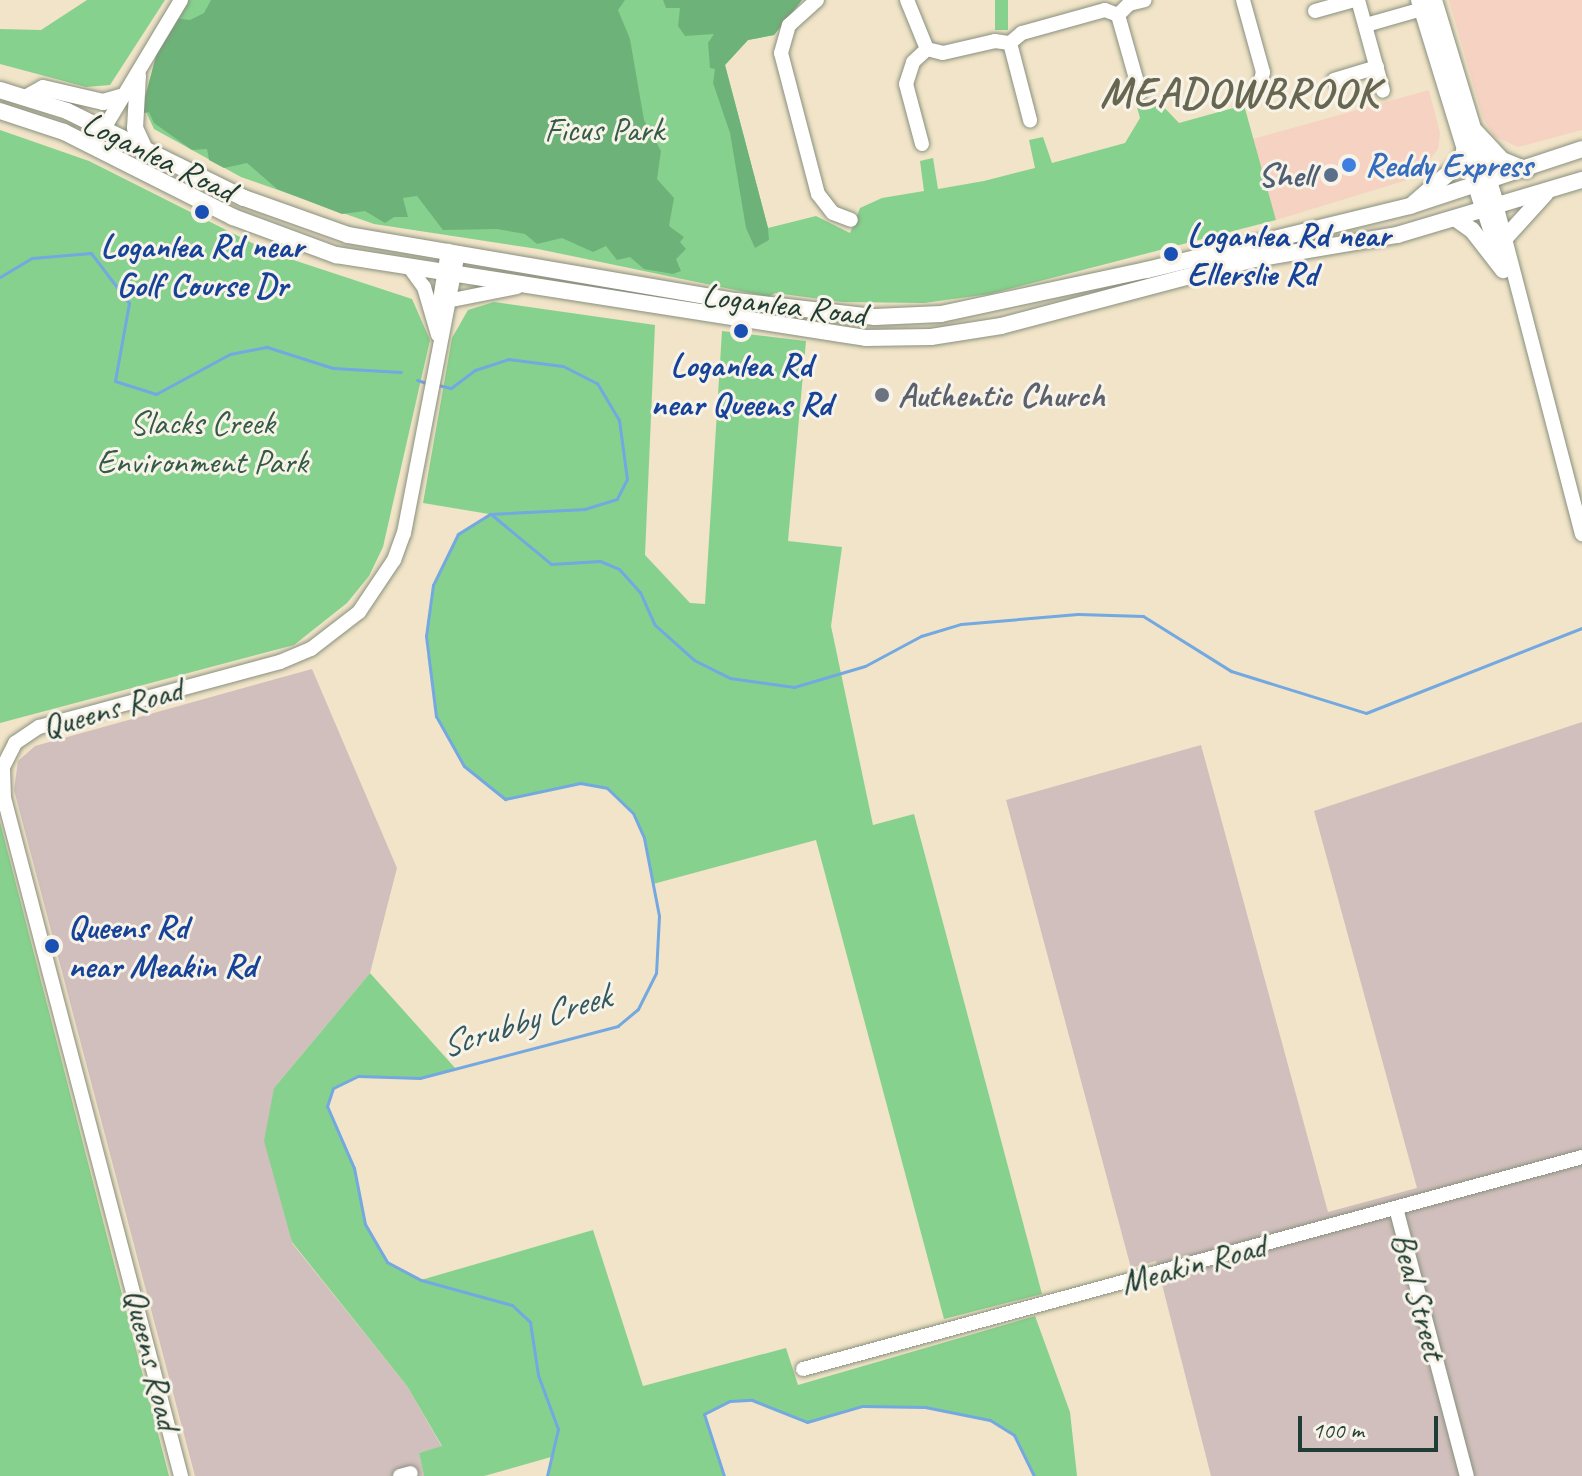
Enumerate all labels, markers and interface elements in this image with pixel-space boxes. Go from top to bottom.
district label: MEADOWBROOK [1102,68,1378,118]
street label: Loganlea Road [76,102,242,210]
park label: Ficus Park [544,110,664,150]
place label: Reddy Express [1365,145,1532,185]
place label: Shell [1258,155,1315,195]
marker: Reddy Express [1340,156,1358,174]
marker: Shell [1322,166,1340,184]
marker: Loganlea Rd near Golf Course Dr [193,203,211,221]
place label: Loganlea Rd near Ellerslie Rd [1187,214,1390,294]
place label: Loganlea Rd near Golf Course Dr [101,225,303,304]
marker: Loganlea Rd near Ellerslie Rd [1162,245,1180,263]
street label: Loganlea Road [700,274,868,334]
marker: Loganlea Rd near Queens Rd [732,322,750,340]
place label: Loganlea Rd near Queens Rd [651,344,831,424]
place label: Authentic Church [898,375,1106,415]
marker: Authentic Church [873,386,891,404]
park label: Slacks Creek Environment Park [96,402,308,482]
street label: Queens Road [37,669,187,747]
place label: Queens Rd near Meakin Rd [68,906,254,986]
marker: Queens Rd near Meakin Rd [43,937,61,955]
water label: Scrubby Creek [435,975,615,1067]
street label: Meakin Road [1116,1225,1270,1303]
street label: Beal Street [1382,1228,1456,1364]
street label: Queens Road [115,1284,189,1434]
scale bar [1302,1400,1442,1450]
text: 100 m [1312,1415,1364,1445]

